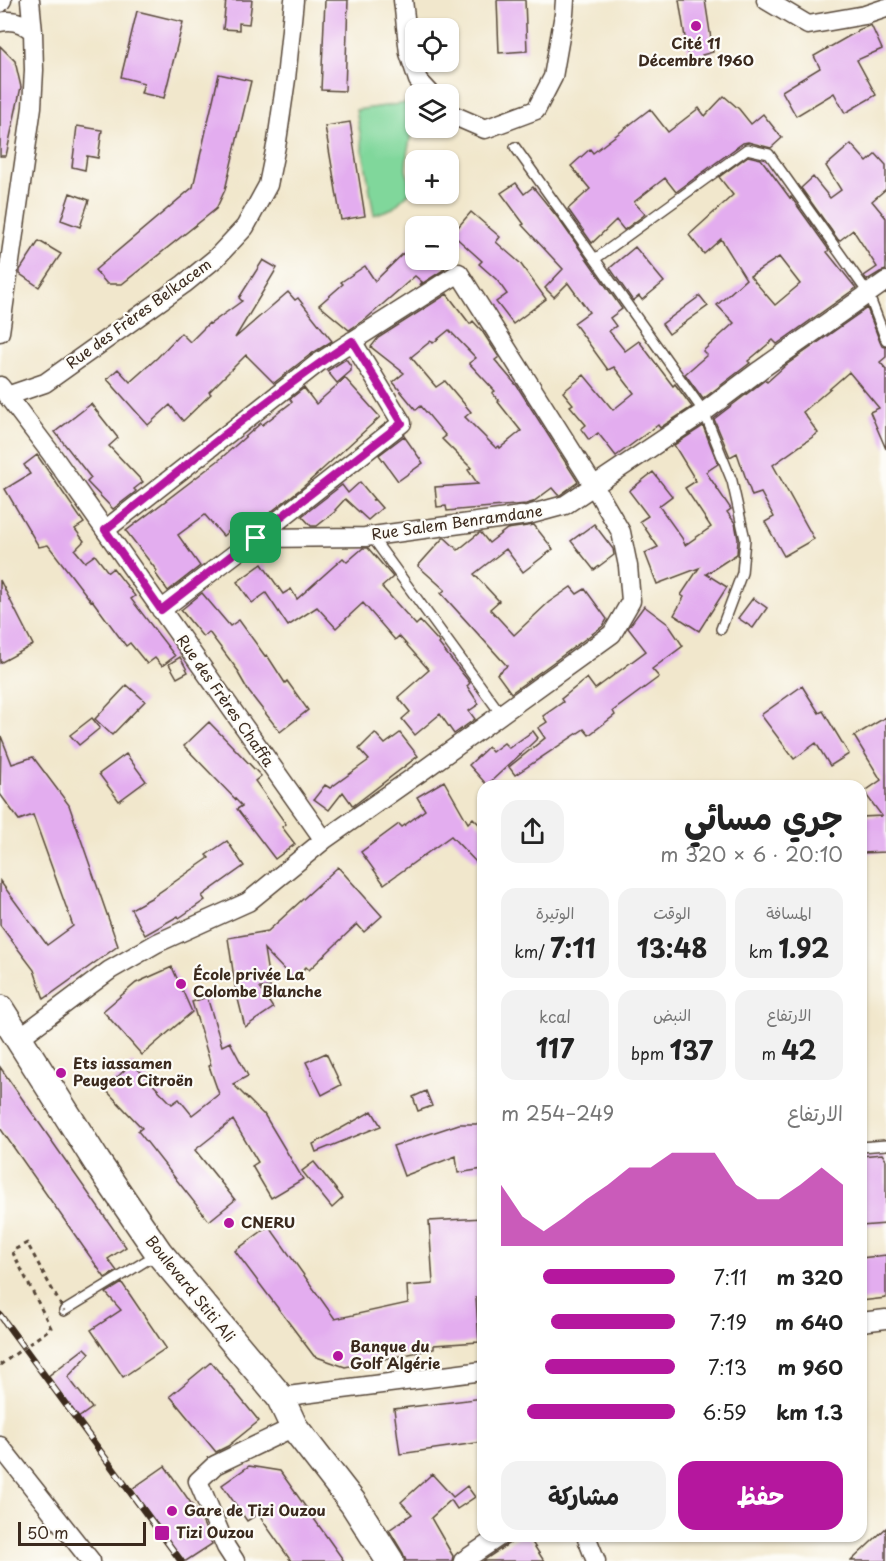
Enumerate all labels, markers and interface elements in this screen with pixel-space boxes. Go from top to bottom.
map controls [405,18,459,270]
button: locate [405,18,459,72]
marker: Cité 11 Décembre 1960 [689,19,703,33]
place label: Cité 11 Décembre 1960 [638,31,754,71]
button: layers [405,84,459,138]
button: + [405,150,459,204]
button: − [405,216,459,270]
street label: Rue des Frères Belkacem [61,252,216,374]
street label: Rue Salem Benramdane [370,498,544,545]
pin [230,512,281,563]
icon: arrive [239,521,272,554]
street label: Rue des Frères Chaffa [172,629,281,771]
text: جري مسائي [684,791,843,841]
button: share [501,800,564,863]
text: 20:10 · 6 × 320 m [660,839,843,869]
text: الوتيرة [536,900,574,924]
text: الوقت [653,900,691,924]
text: المسافة [766,900,812,924]
text: 7:11 [550,928,596,967]
text: 13:48 [636,928,708,967]
text: 1.92 [778,928,829,967]
text: /km [514,939,550,963]
text: km [749,939,778,963]
place label: École privée La Colombe Blanche [193,962,322,1002]
marker: École privée La Colombe Blanche [174,977,188,991]
text: النبض [653,1002,691,1026]
text: الارتفاع [767,1002,811,1026]
text: kcal [539,1004,571,1028]
text: 117 [536,1028,574,1067]
text: 137 [669,1030,713,1069]
text: 42 [781,1030,817,1069]
text: bpm [631,1041,669,1065]
text: m [761,1041,781,1065]
place label: Ets iassamen Peugeot Citroën [73,1051,193,1091]
marker: Ets iassamen Peugeot Citroën [54,1066,68,1080]
text: 249–254 m [501,1098,614,1128]
text: الارتفاع [787,1098,843,1128]
place label: CNERU [241,1210,295,1233]
marker: CNERU [222,1216,236,1230]
street label: Boulevard Stiti Ali [141,1230,241,1346]
text: 7:11 [713,1262,747,1292]
text: 320 m [776,1262,843,1292]
text: 7:19 [710,1307,747,1337]
text: 640 m [775,1307,843,1337]
place label: Banque du Golf Algérie [350,1334,440,1374]
marker: Banque du Golf Algérie [331,1349,345,1363]
text: 7:13 [708,1352,747,1382]
text: 960 m [777,1352,843,1382]
text: 6:59 [702,1397,747,1427]
text: 1.3 km [776,1397,843,1427]
button: مشاركة [501,1461,666,1530]
button: حفظ [678,1461,843,1530]
place label: Gare de Tizi Ouzou [184,1498,326,1521]
marker: Gare de Tizi Ouzou [165,1504,179,1518]
scale bar [18,1519,146,1546]
text: 50 m [27,1520,68,1544]
place label: Tizi Ouzou [176,1520,254,1543]
marker: Tizi Ouzou [153,1524,171,1542]

